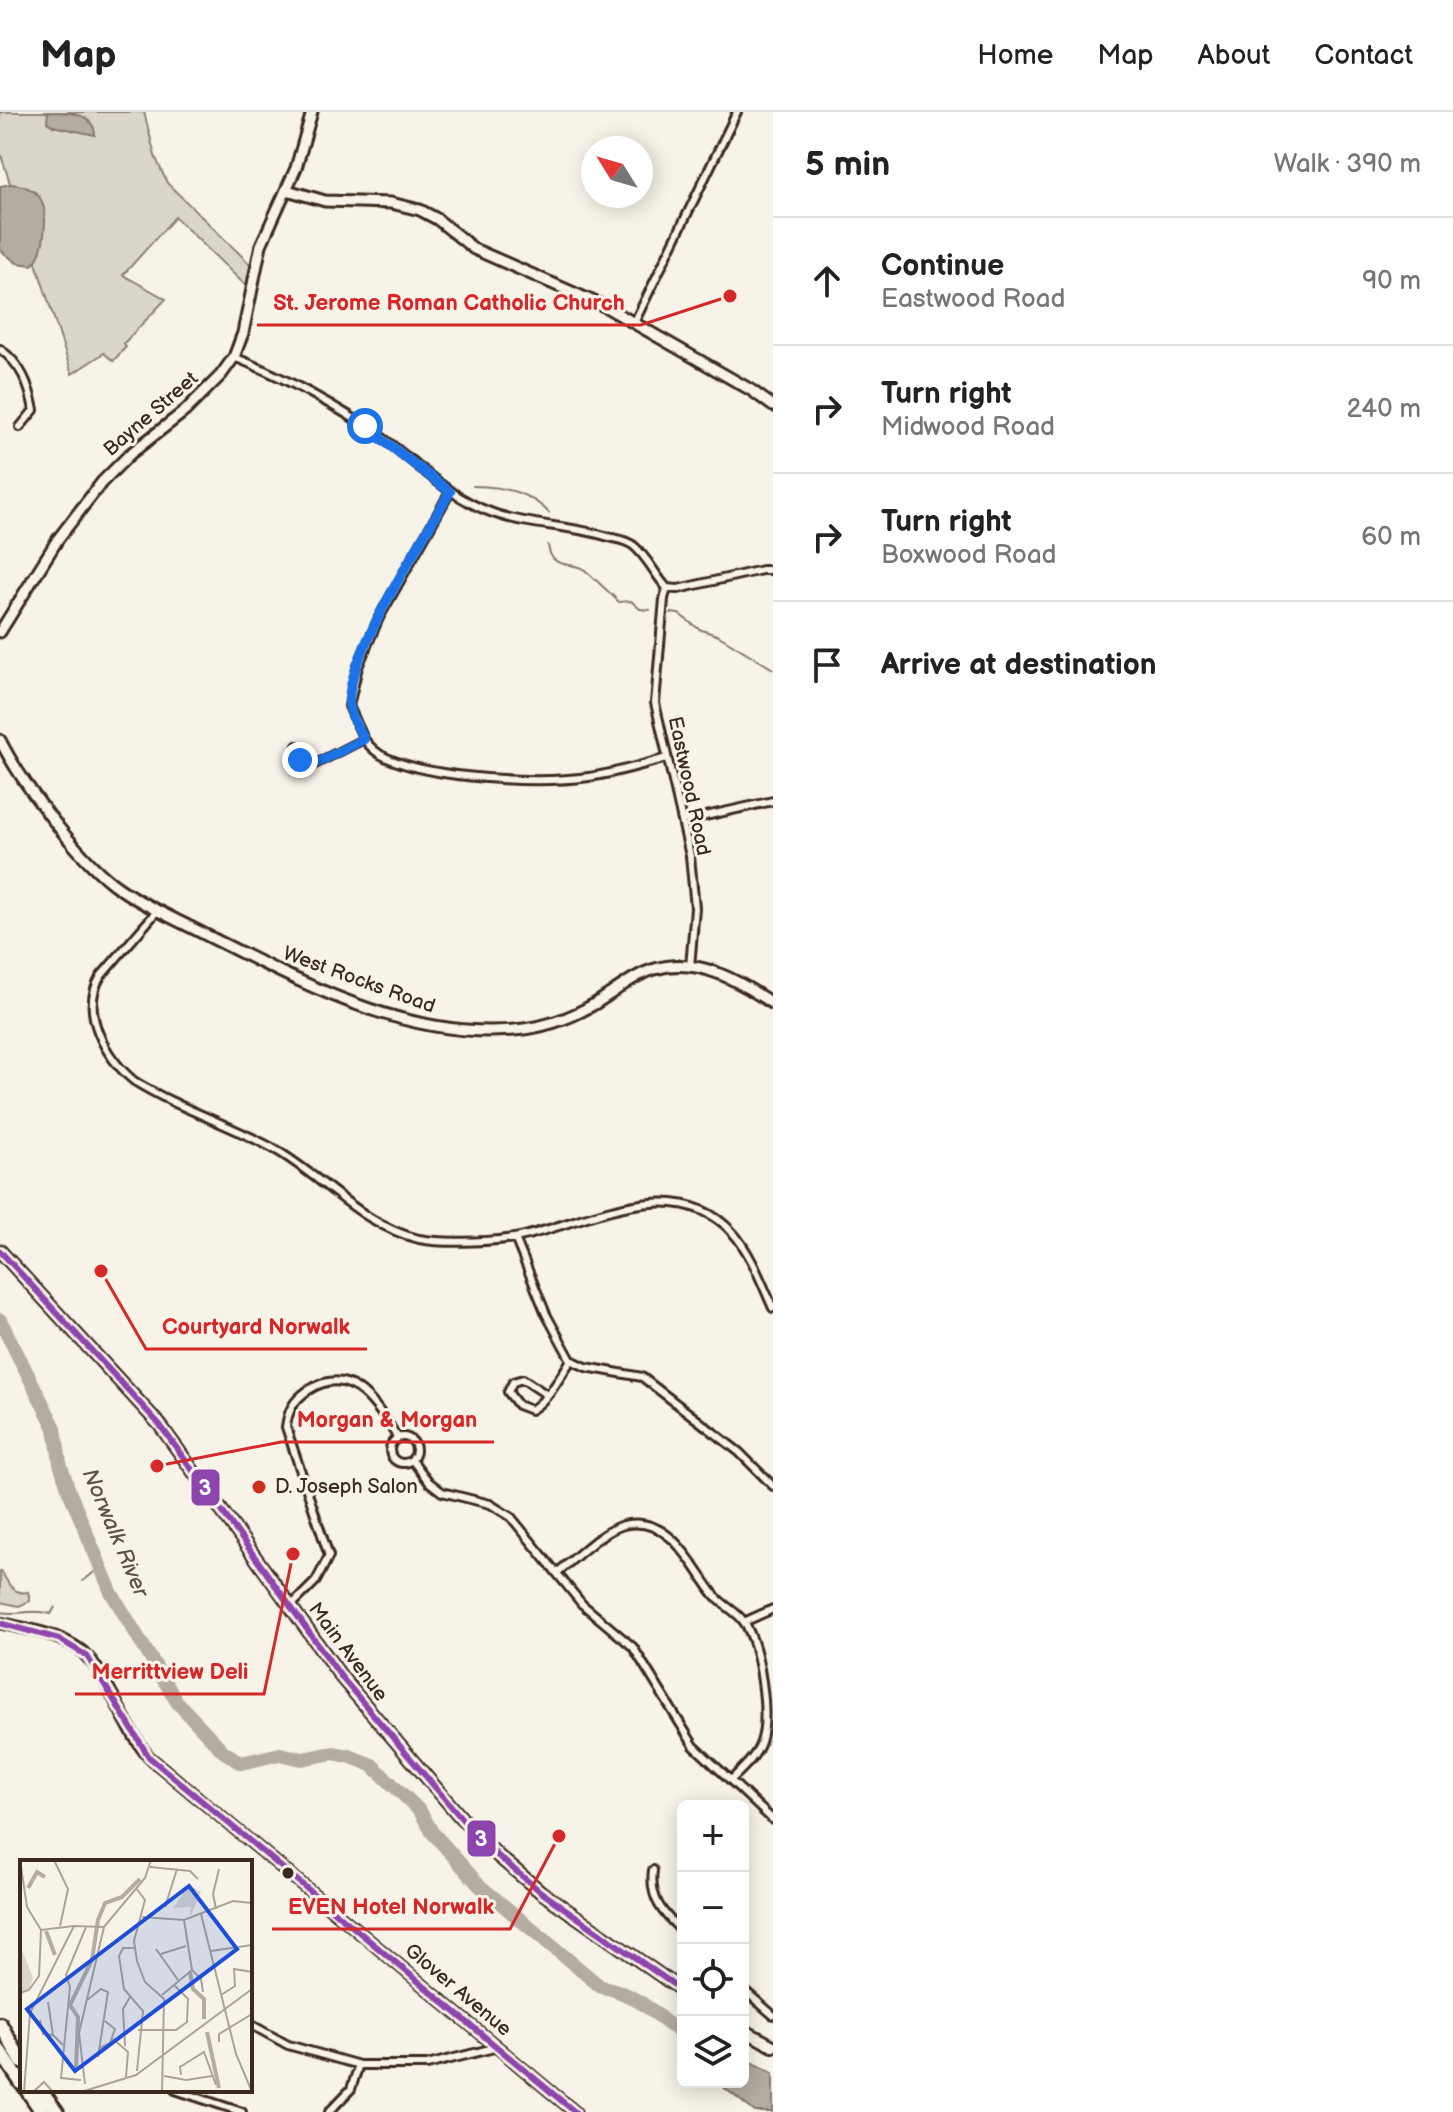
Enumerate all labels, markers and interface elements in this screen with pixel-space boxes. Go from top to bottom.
text: Map [40,33,116,78]
text: Home [977,39,1053,72]
text: Map [1097,39,1154,72]
text: About [1198,39,1270,72]
text: Contact [1314,39,1413,72]
north arrow [581,136,653,208]
text: 5 min [805,144,890,185]
text: Walk · 390 m [1274,149,1421,180]
text: Continue [881,248,1004,284]
icon: ahead [805,259,849,303]
text: 90 m [1362,266,1421,297]
callout: St. Jerome Roman Catholic Church [257,279,641,325]
text: Eastwood Road [881,284,1065,315]
text: St. Jerome Roman Catholic Church [273,290,625,317]
street label: Bayne Street [99,367,203,461]
text: Turn right [881,376,1012,412]
icon: right [805,387,849,431]
text: 240 m [1346,394,1421,425]
route start [347,408,383,444]
text: Midwood Road [881,412,1055,443]
text: Turn right [881,504,1012,540]
icon: right [805,515,849,559]
text: 60 m [1361,522,1421,553]
text: Boxwood Road [881,540,1057,571]
icon: arrive [805,643,849,687]
text: Arrive at destination [881,647,1157,683]
street label: Eastwood Road [663,714,715,858]
route end [282,742,318,778]
street label: West Rocks Road [280,941,438,1019]
callout: Courtyard Norwalk [146,1303,367,1349]
text: Courtyard Norwalk [162,1314,351,1341]
callout: Morgan & Morgan [281,1396,494,1442]
text: Morgan & Morgan [297,1407,477,1434]
water label: Norwalk River [76,1465,155,1603]
line badge: 3 [190,1468,221,1507]
text: 3 [199,1475,212,1502]
place label: D. Joseph Salon [275,1475,418,1499]
marker: D. Joseph Salon [250,1478,268,1496]
street label: Main Avenue [303,1598,393,1706]
callout: Merrittview Deli [75,1648,264,1694]
text: Merrittview Deli [92,1659,248,1686]
map controls [677,1800,749,2088]
button: + [677,1800,749,1872]
line badge: 3 [466,1819,497,1858]
text: 3 [475,1826,488,1853]
inset map [20,1860,252,2092]
unlabelled marker [280,1865,296,1881]
button: − [677,1872,749,1944]
callout: EVEN Hotel Norwalk [272,1883,510,1929]
text: EVEN Hotel Norwalk [288,1894,494,1921]
street label: Glover Avenue [400,1939,516,2042]
button: locate [677,1944,749,2016]
button: layers [677,2016,749,2088]

